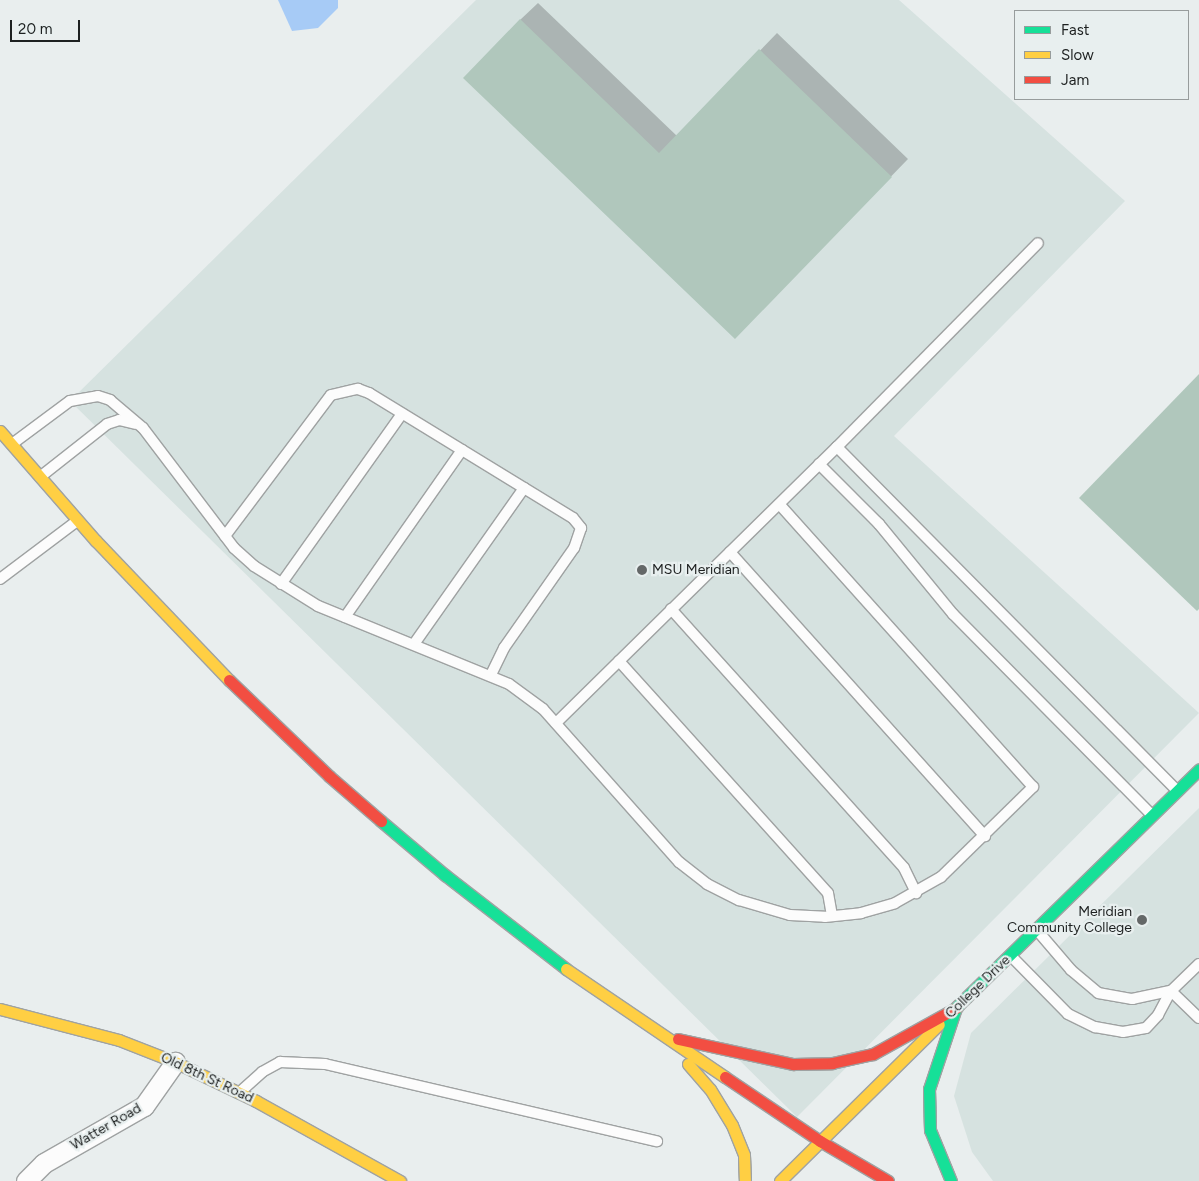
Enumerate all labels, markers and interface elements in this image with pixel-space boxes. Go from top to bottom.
scale bar [12,10,82,42]
legend [1014,10,1189,100]
text: 20 m [18,20,52,38]
text: Fast [1061,21,1089,39]
text: Slow [1061,46,1094,64]
text: Jam [1061,71,1089,89]
place label: MSU Meridian [652,562,740,578]
marker: MSU Meridian [636,564,648,576]
place label: Meridian Community College [1007,904,1132,936]
marker: Meridian Community College [1136,914,1148,926]
street label: College Drive [942,952,1014,1022]
street label: Old 8th St Road [158,1049,256,1107]
street label: Watter Road [68,1100,144,1154]

